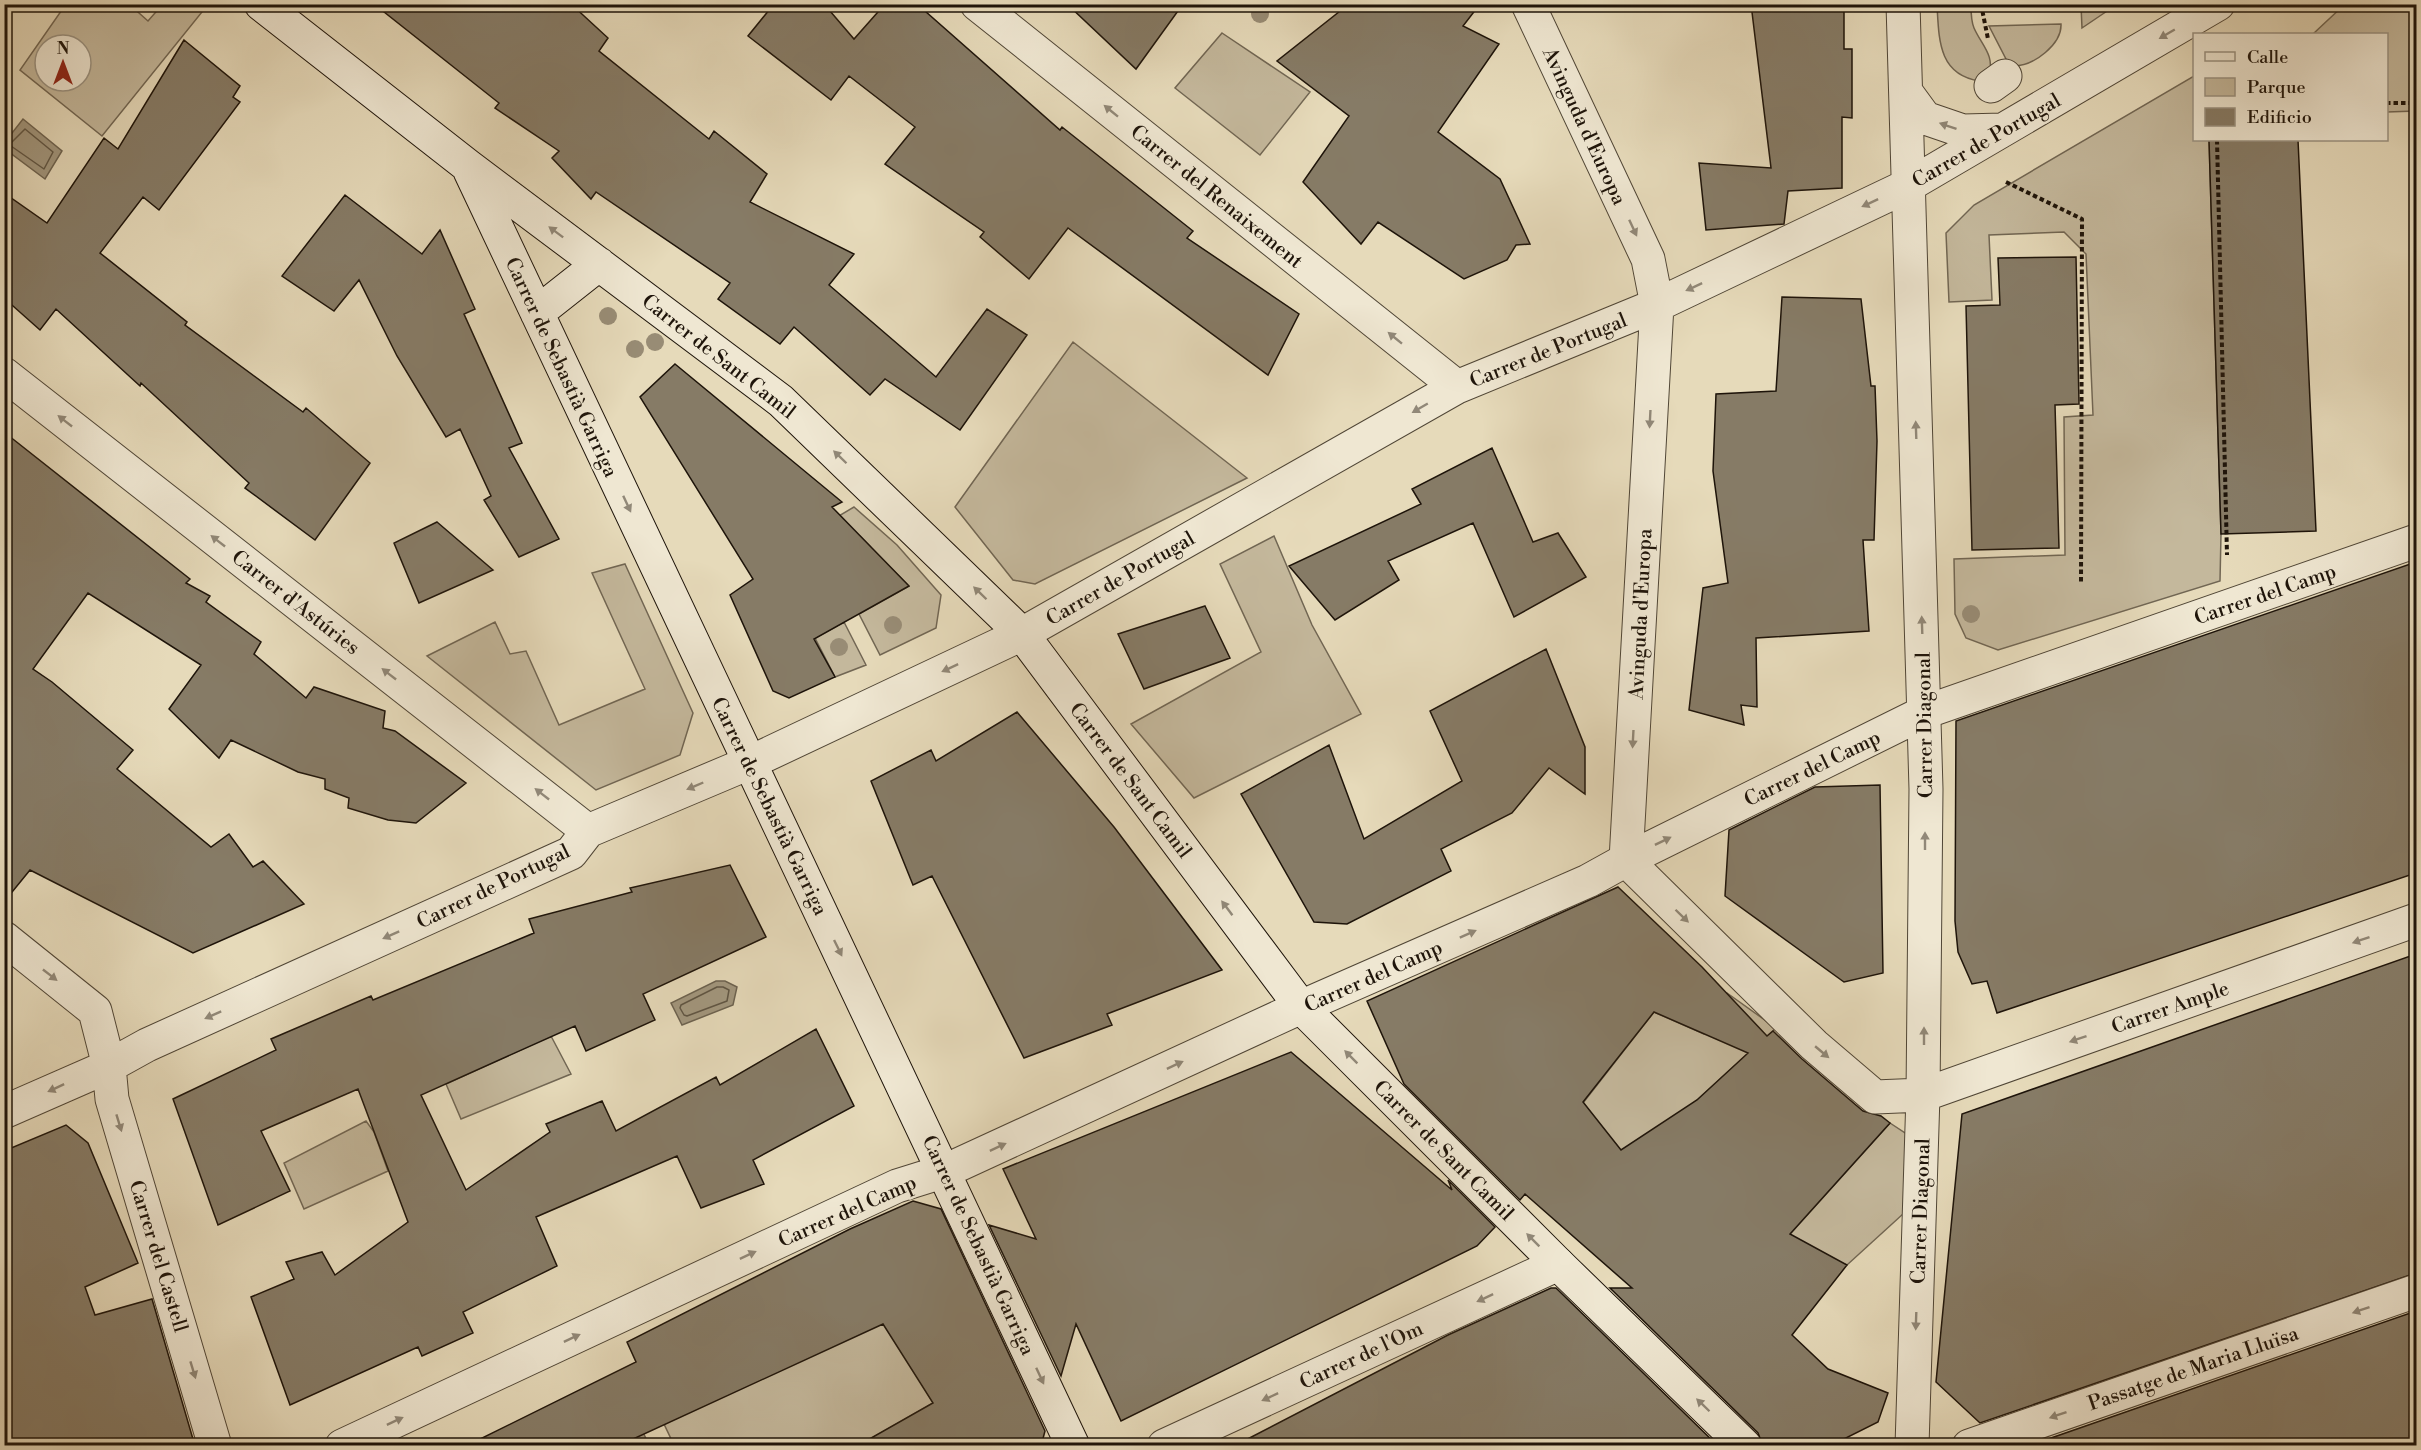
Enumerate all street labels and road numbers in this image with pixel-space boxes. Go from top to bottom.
street label: Avinguda d'Europa [1536,43,1631,210]
street label: Carrer de Portugal [1908,89,2066,194]
street label: Carrer del Renaixement [1125,120,1307,274]
street label: Carrer de Sebastià Garriga [499,254,623,482]
street label: Carrer de Sant Camil [636,289,800,425]
street label: Carrer de Portugal [1466,308,1631,394]
street label: Carrer de Portugal [1042,527,1200,632]
street label: Avinguda d'Europa [1624,527,1659,701]
street label: Carrer d'Astúries [226,545,364,661]
street label: Carrer del Camp [2191,559,2340,631]
street label: Carrer Diagonal [1912,652,1939,798]
street label: Carrer de Sebastià Garriga [705,693,833,921]
street label: Carrer de Sant Camil [1063,698,1197,864]
street label: Carrer del Camp [1740,726,1885,813]
street label: Carrer de Portugal [413,839,574,935]
street label: Carrer del Camp [1301,936,1447,1019]
street label: Carrer Ample [2108,977,2233,1040]
street label: Carrer de Sant Camil [1367,1076,1518,1227]
street label: Carrer de Sebastià Garriga [916,1132,1040,1360]
street label: Carrer Diagonal [1906,1138,1937,1284]
street label: Carrer del Camp [775,1171,921,1254]
street label: Carrer del Castell [123,1178,193,1335]
street label: Carrer de l'Om [1296,1317,1428,1396]
street label: Passatge de Maria Lluïsa [2085,1321,2303,1417]

